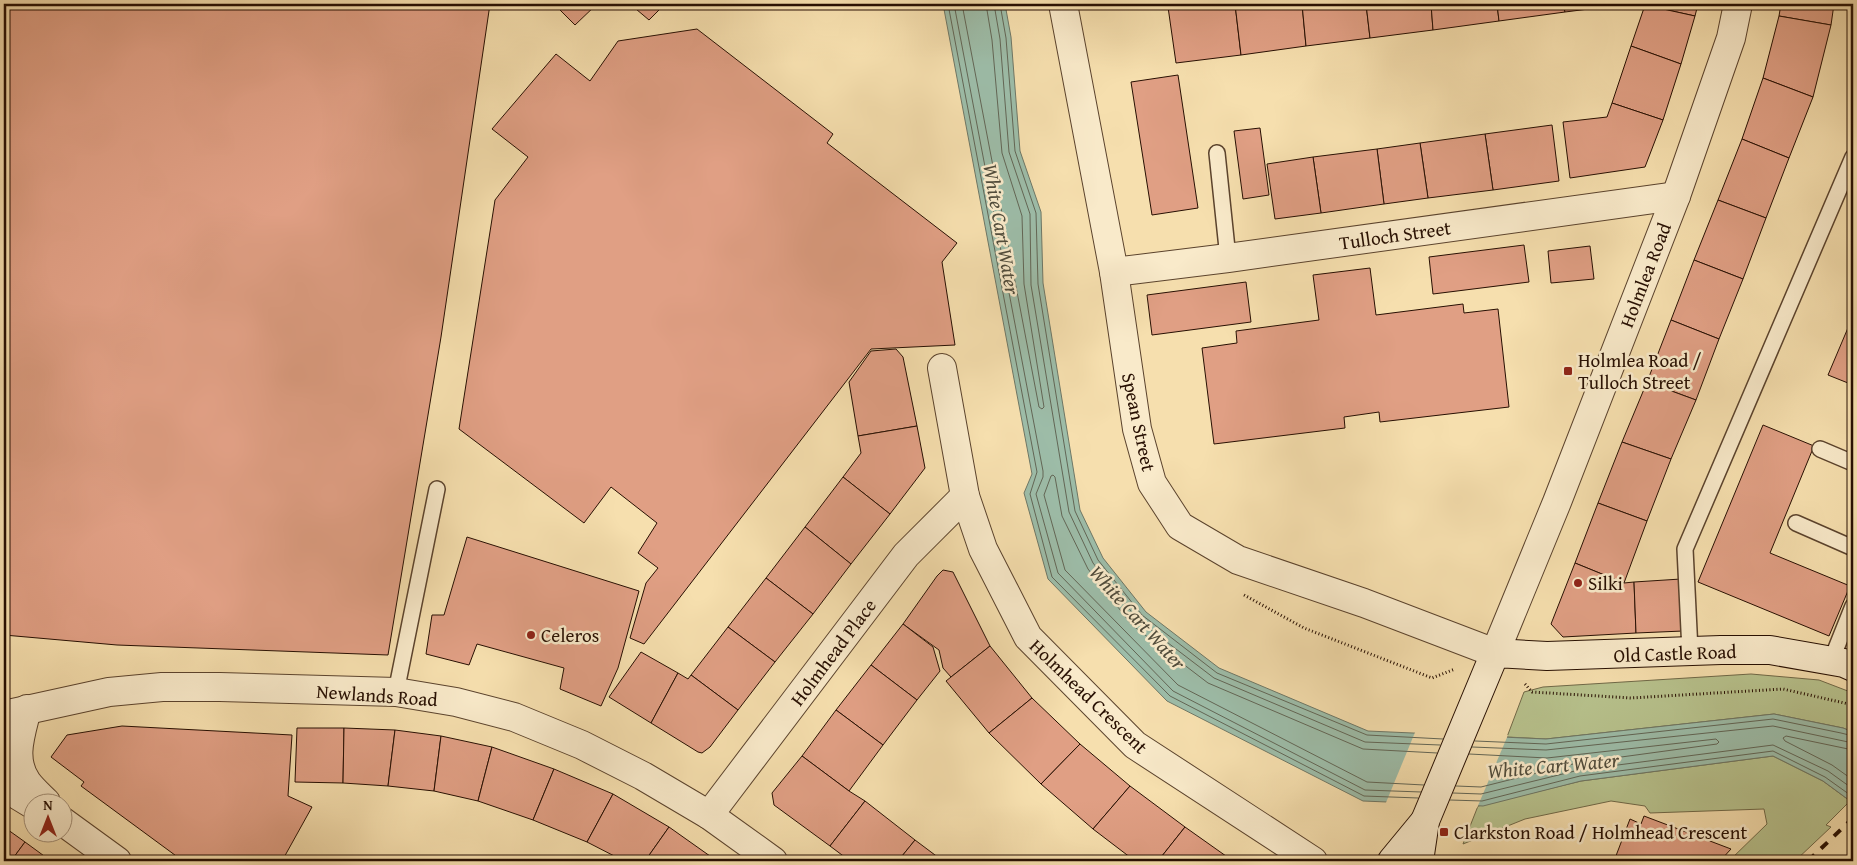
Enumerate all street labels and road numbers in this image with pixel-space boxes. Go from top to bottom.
street label: Tulloch Street [1337,213,1453,257]
street label: Holmlea Road [1612,218,1678,332]
street label: Spean Street [1115,370,1163,474]
street label: Holmhead Place [783,592,883,712]
street label: Holmhead Crescent [1023,632,1155,760]
street label: Old Castle Road [1613,637,1738,669]
street label: Newlands Road [315,677,439,713]

